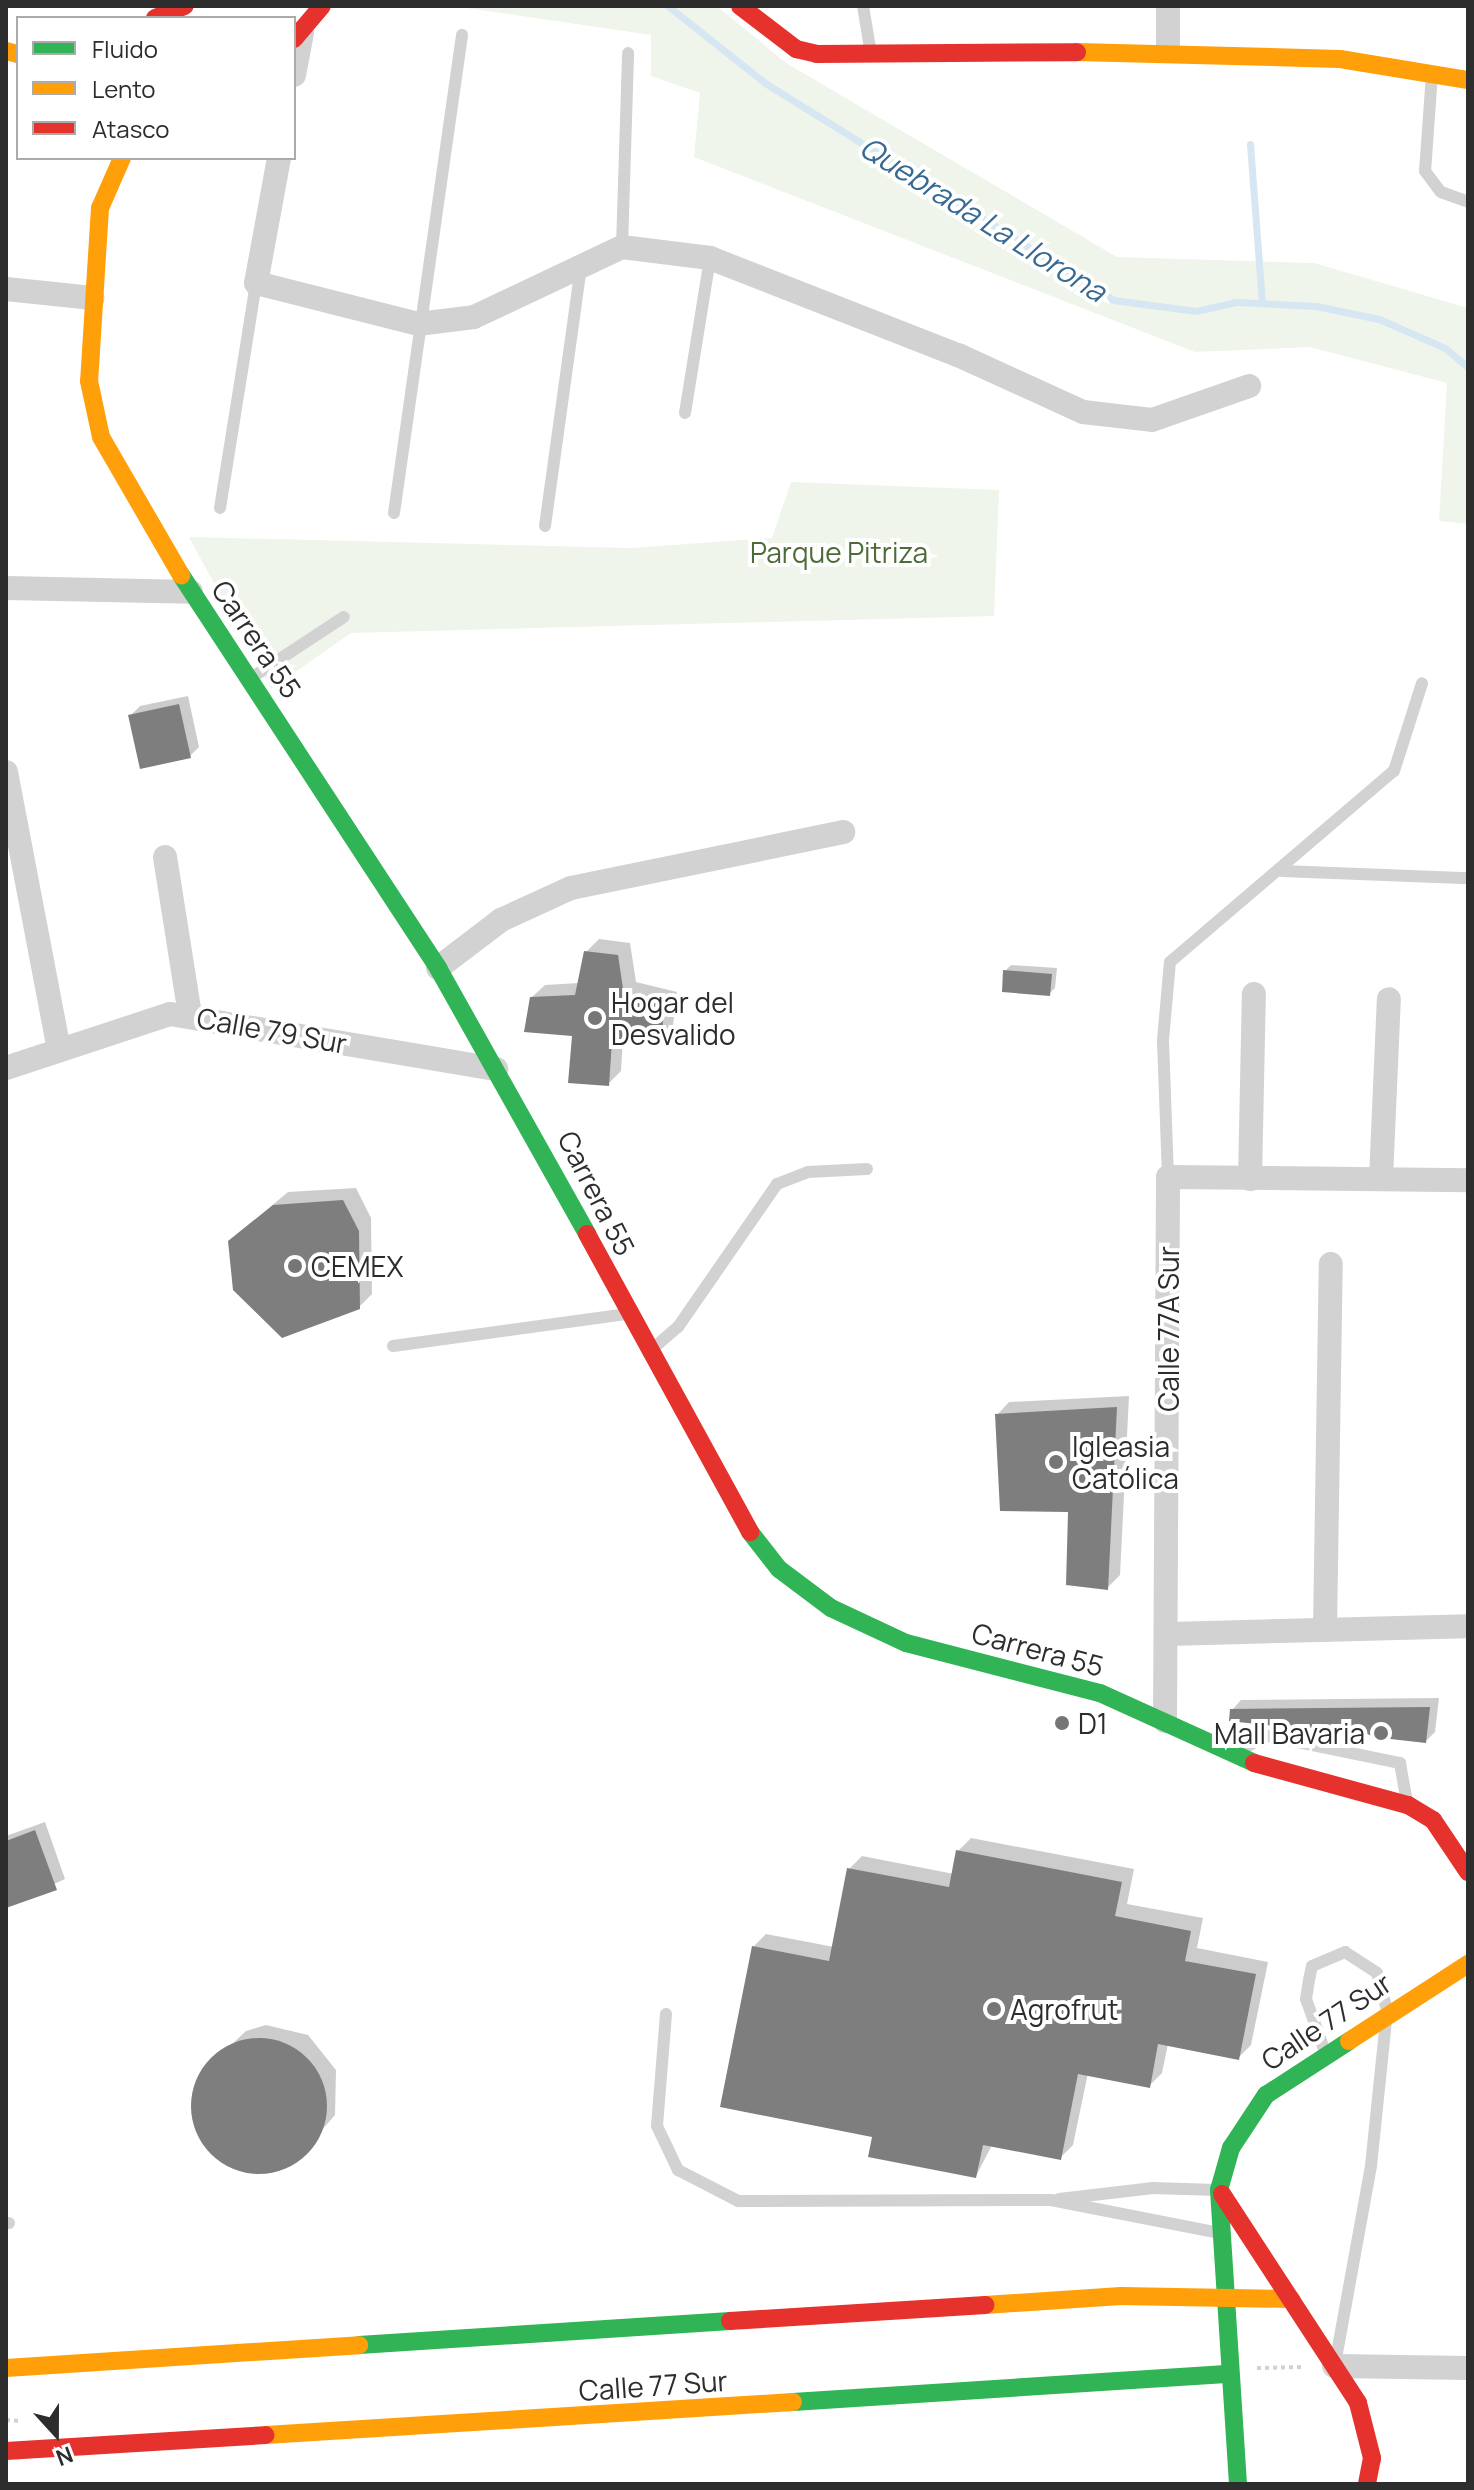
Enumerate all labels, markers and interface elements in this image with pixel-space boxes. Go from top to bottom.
legend [16,16,296,160]
text: Fluido [92,32,158,65]
text: Lento [92,72,156,105]
text: Atasco [92,112,169,145]
water label: Quebrada La Llorona [853,129,1113,309]
park label: Parque Pitriza [750,535,928,569]
street label: Carrera 55 [205,574,309,704]
place label: Hogar del Desvalido [611,985,735,1051]
street label: Calle 79 Sur [194,1000,350,1060]
marker: Hogar del Desvalido [586,1009,604,1027]
street label: Carrera 55 [551,1125,643,1261]
street label: Calle 77A Sur [1151,1246,1185,1412]
place label: CEMEX [311,1249,403,1283]
marker: CEMEX [286,1257,304,1275]
place label: Igleasia Católica [1072,1429,1179,1495]
marker: Igleasia Católica [1047,1453,1065,1471]
street label: Carrera 55 [969,1615,1107,1683]
place label: D1 [1078,1706,1108,1740]
marker: D1 [1053,1714,1071,1732]
place label: Mall Bavaria [1214,1716,1365,1750]
marker: Mall Bavaria [1372,1724,1390,1742]
street label: Calle 77 Sur [1255,1965,1397,2077]
place label: Agrofrut [1010,1992,1119,2026]
marker: Agrofrut [985,2000,1003,2018]
street label: Calle 77 Sur [577,2363,729,2407]
north arrow [16,2394,96,2474]
text: N [52,2440,77,2473]

